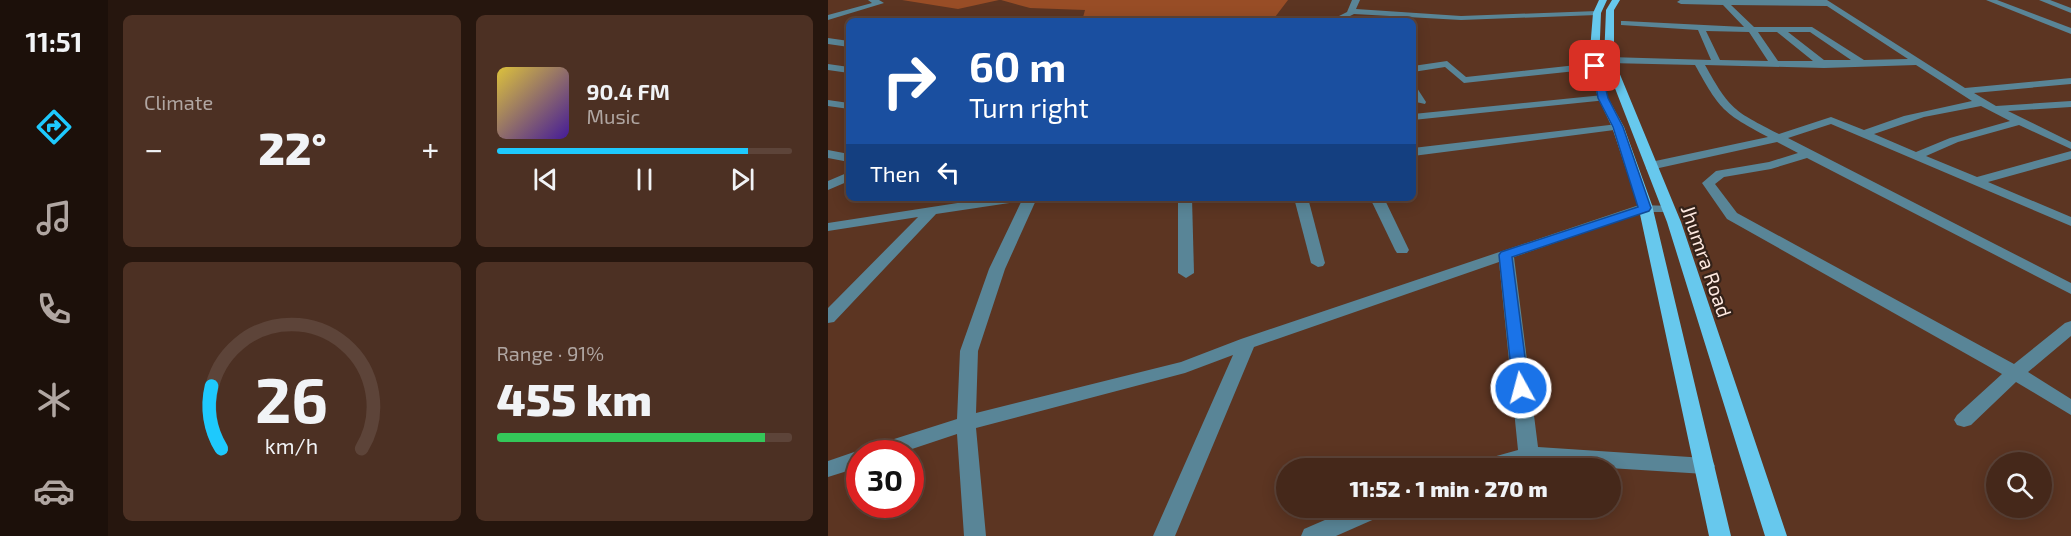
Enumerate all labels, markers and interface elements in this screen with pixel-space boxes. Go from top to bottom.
text: 11:51 [26,25,82,57]
text: 60 m [969,40,1066,90]
pin [1569,40,1620,91]
icon: right [870,42,948,120]
icon: arrive [1578,49,1611,82]
text: 90.4 FM [587,78,670,104]
text: Climate [144,90,213,114]
text: Turn right [969,91,1089,123]
text: Music [587,104,640,128]
icon: directions [33,106,75,148]
text: 22° [258,120,326,174]
text: − [144,128,163,168]
text: + [421,128,439,168]
icon: left [932,156,965,189]
text: Then [870,160,920,186]
icon: previous [529,163,562,196]
icon: pause [628,163,661,196]
icon: next [726,163,759,196]
icon: music [33,197,75,239]
street label: Jhumra Road [1677,202,1737,320]
icon: phone [33,288,75,330]
text: Range · 91% [497,341,604,365]
position arrow [1489,356,1553,420]
text: 26 [255,361,328,436]
text: 455 km [497,371,652,425]
icon: climate [33,379,75,421]
text: km/h [265,433,318,458]
speed limit sign: 30 [846,440,924,518]
map controls [1986,452,2052,518]
button: search [1986,452,2052,518]
icon: car [33,470,75,512]
text: 11:52 · 1 min · 270 m [1349,475,1548,501]

